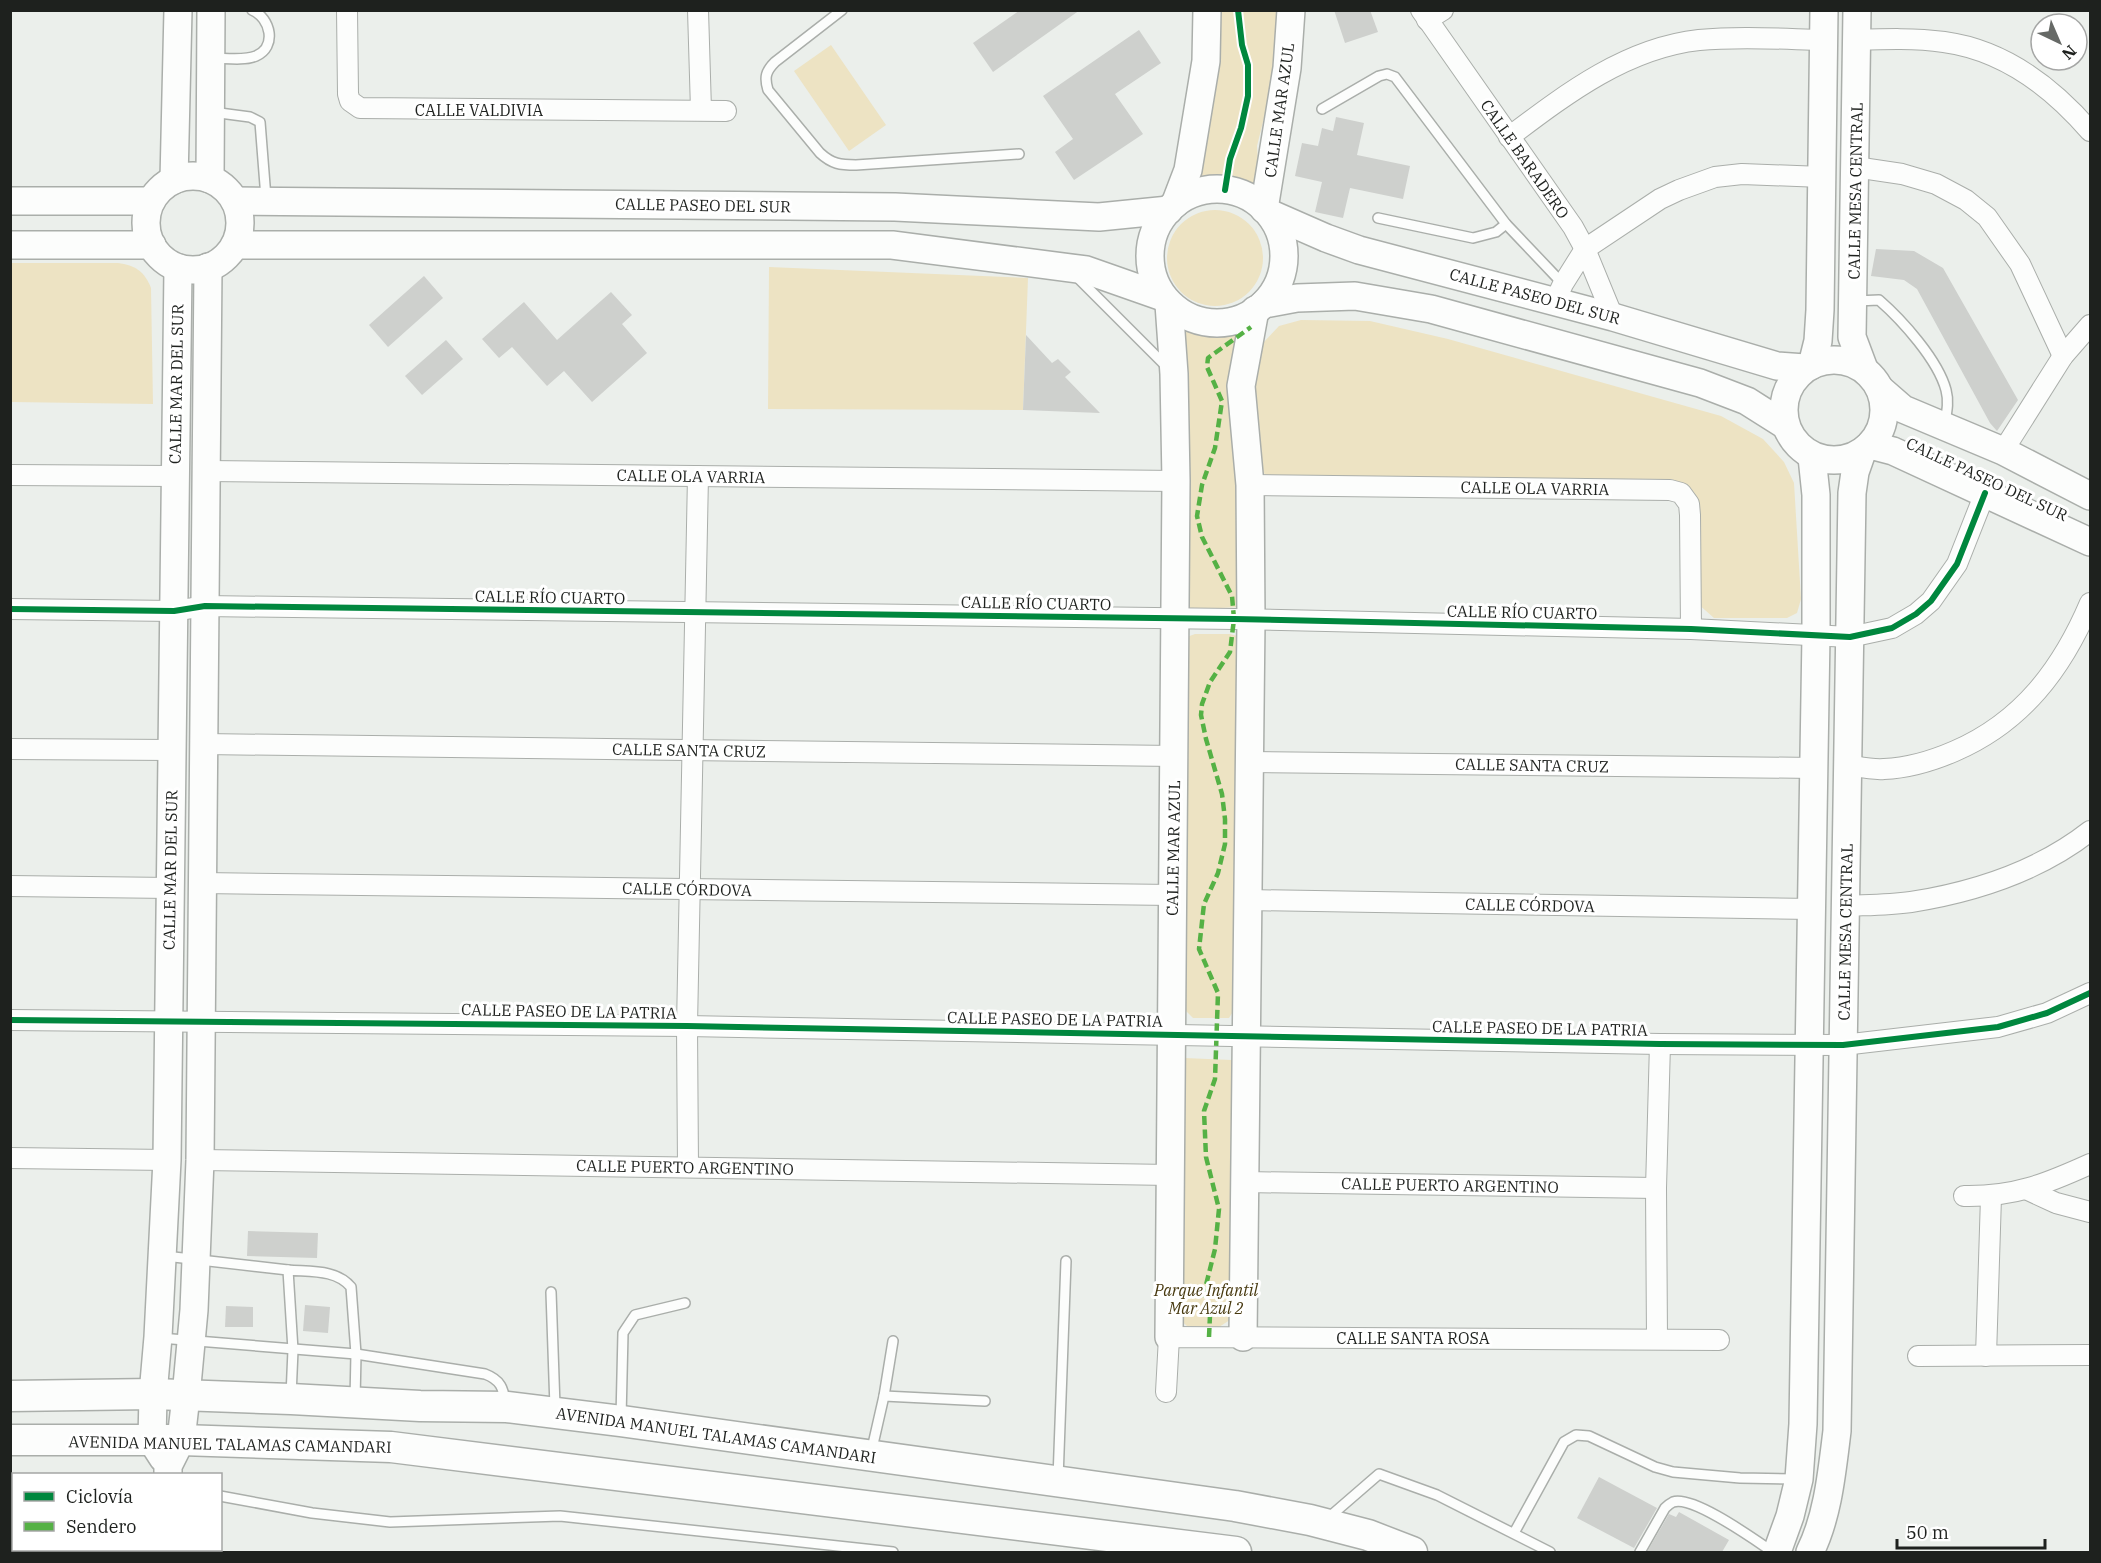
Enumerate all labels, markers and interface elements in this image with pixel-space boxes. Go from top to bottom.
north arrow [2029,12,2089,72]
street label: CALLE MAR AZUL [1260,41,1298,179]
text: N [2058,41,2081,64]
street label: CALLE BARADERO [1476,96,1574,222]
street label: CALLE VALDIVIA [415,100,543,120]
street label: CALLE MESA CENTRAL [1843,102,1867,280]
street label: CALLE PASEO DEL SUR [615,193,791,217]
street label: CALLE PASEO DEL SUR [1447,264,1623,328]
street label: CALLE MAR DEL SUR [165,304,187,464]
street label: CALLE PASEO DEL SUR [1903,433,2071,525]
street label: CALLE OLA VARRIA [616,465,766,487]
street label: CALLE OLA VARRIA [1460,477,1610,499]
street label: CALLE RÍO CUARTO [475,585,625,608]
street label: CALLE RÍO CUARTO [961,591,1111,614]
street label: CALLE RÍO CUARTO [1447,600,1597,623]
street label: CALLE SANTA CRUZ [612,739,766,761]
street label: CALLE SANTA CRUZ [1455,754,1609,776]
street label: CALLE MAR AZUL [1162,780,1184,916]
street label: CALLE MAR DEL SUR [159,790,181,950]
street label: CALLE MESA CENTRAL [1833,843,1857,1021]
street label: CALLE CÓRDOVA [622,877,752,900]
street label: CALLE CÓRDOVA [1465,893,1595,916]
street label: CALLE PASEO DE LA PATRIA [461,999,677,1023]
street label: CALLE PASEO DE LA PATRIA [947,1007,1163,1031]
street label: CALLE PASEO DE LA PATRIA [1432,1016,1648,1040]
street label: CALLE PUERTO ARGENTINO [576,1155,794,1179]
street label: CALLE PUERTO ARGENTINO [1341,1173,1559,1197]
park label: Parque Infantil Mar Azul 2 [1153,1280,1259,1318]
street label: CALLE SANTA ROSA [1336,1328,1490,1348]
street label: AVENIDA MANUEL TALAMAS CAMANDARI [555,1403,877,1467]
street label: AVENIDA MANUEL TALAMAS CAMANDARI [68,1431,392,1457]
legend [12,1473,222,1551]
text: Ciclovía [66,1485,133,1508]
scale bar [1897,1512,2046,1550]
text: Sendero [66,1515,136,1538]
text: 50 m [1906,1521,1949,1544]

